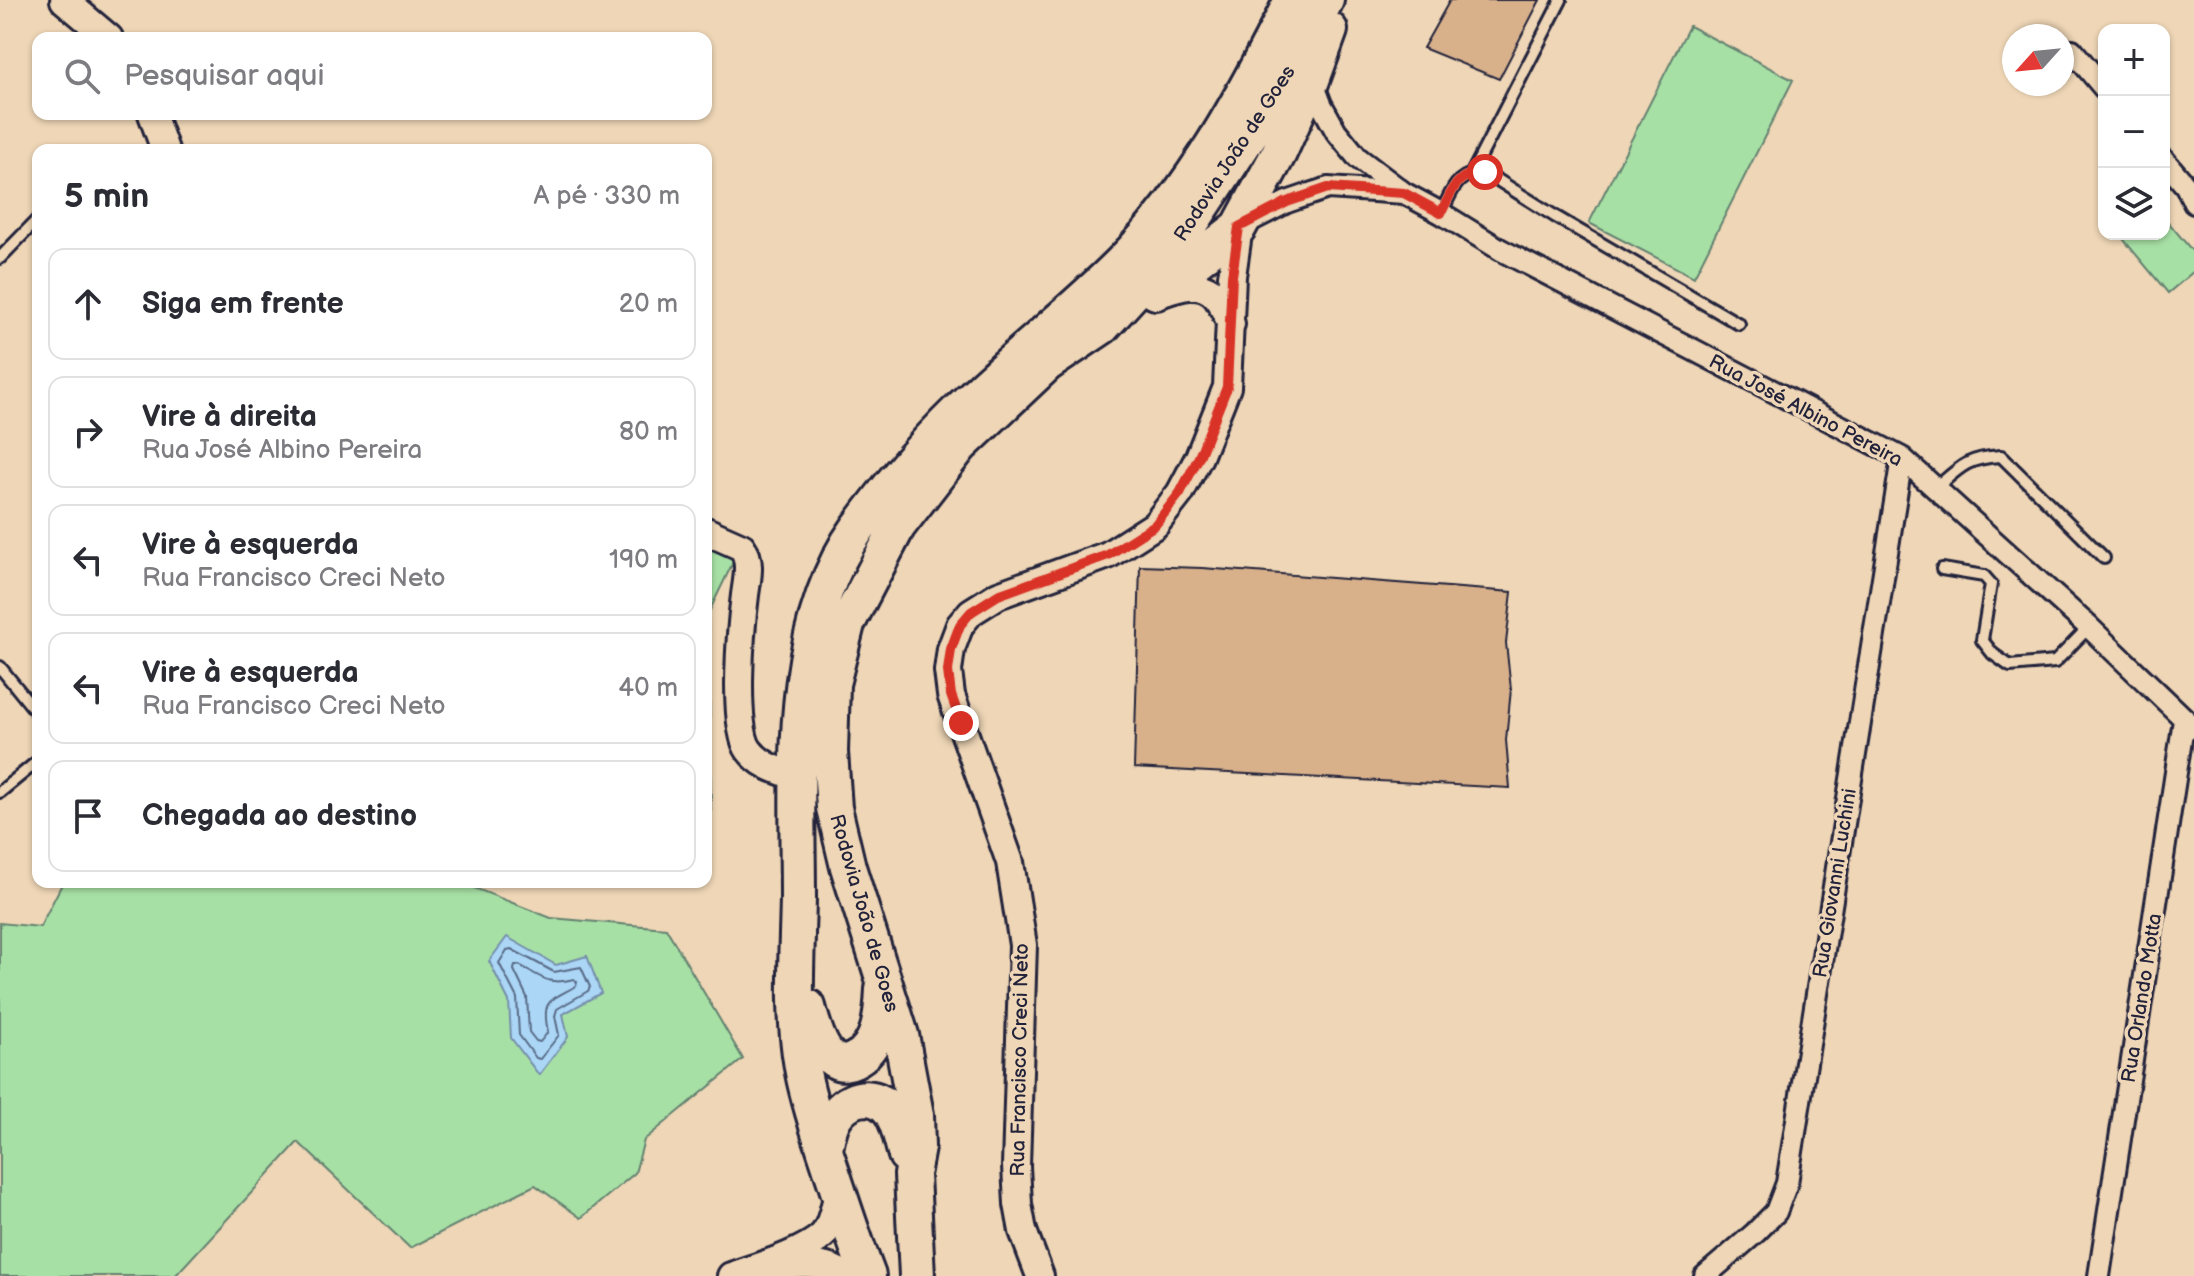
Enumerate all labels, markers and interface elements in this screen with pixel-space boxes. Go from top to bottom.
north arrow [2002,24,2074,96]
map controls [2098,24,2170,240]
button: + [2098,24,2170,96]
search box [32,32,712,120]
icon: search [60,54,104,98]
text: Pesquisar aqui [124,58,325,94]
street label: Rodovia João de Goes [1169,61,1301,246]
button: − [2098,96,2170,168]
route start [1467,154,1503,190]
button: layers [2098,168,2170,240]
text: 5 min [64,176,149,217]
text: A pé · 330 m [534,181,680,212]
icon: ahead [66,282,110,326]
text: Siga em frente [142,286,344,322]
text: 20 m [619,289,678,320]
street label: Rua José Albino Pereira [1705,350,1906,472]
text: Vire à direita [142,399,317,435]
icon: right [66,410,110,454]
text: 80 m [619,417,678,448]
text: Rua José Albino Pereira [142,435,422,466]
text: Vire à esquerda [142,527,359,563]
icon: left [66,538,110,582]
text: 190 m [609,545,678,576]
text: Rua Francisco Creci Neto [142,563,446,594]
text: Vire à esquerda [142,655,359,691]
icon: left [66,666,110,710]
text: 40 m [618,673,678,704]
text: Rua Francisco Creci Neto [142,691,446,722]
route end [943,705,979,741]
street label: Rua Giovanni Luchini [1808,787,1862,980]
icon: arrive [66,794,110,838]
text: Chegada ao destino [142,798,417,834]
street label: Rodovia João de Goes [824,812,904,1015]
street label: Rua Orlando Motta [2117,912,2167,1085]
street label: Rua Francisco Creci Neto [1006,943,1034,1177]

